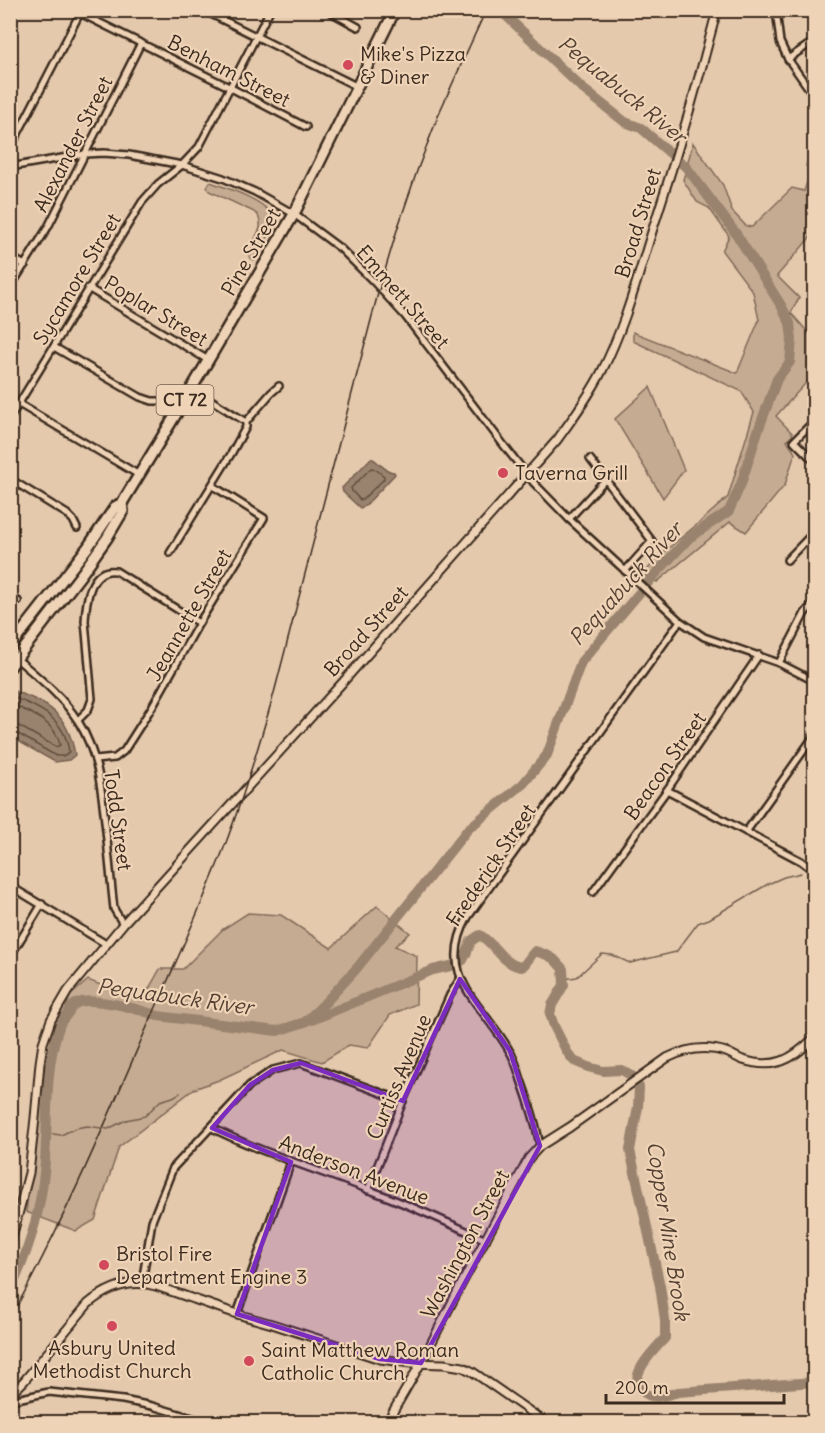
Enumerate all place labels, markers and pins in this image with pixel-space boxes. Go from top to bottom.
place label: Mike's Pizza & Diner [360,41,466,89]
marker: Mike's Pizza & Diner [341,58,355,72]
place label: Taverna Grill [515,460,628,485]
marker: Taverna Grill [496,466,510,480]
place label: Bristol Fire Department Engine 3 [116,1241,307,1289]
marker: Bristol Fire Department Engine 3 [97,1258,111,1272]
marker: Asbury United Methodist Church [105,1319,119,1333]
place label: Asbury United Methodist Church [32,1335,192,1383]
place label: Saint Matthew Roman Catholic Church [261,1337,459,1385]
marker: Saint Matthew Roman Catholic Church [242,1354,256,1368]

